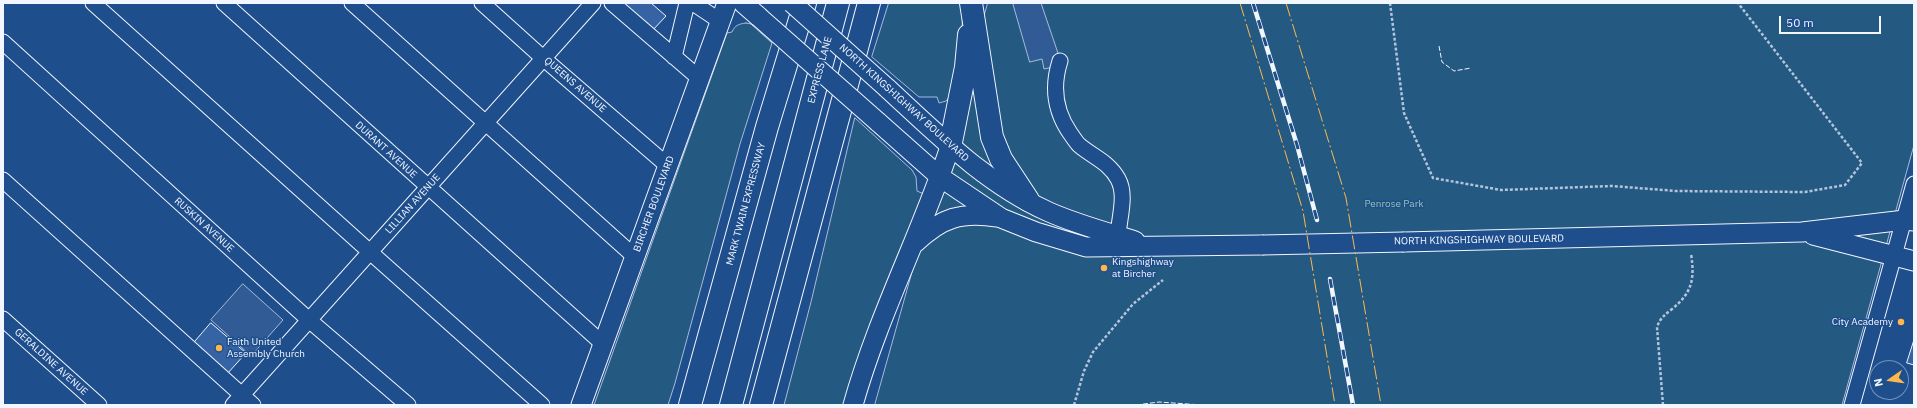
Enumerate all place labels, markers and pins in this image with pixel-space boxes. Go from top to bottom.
place label: Kingshighway at Bircher [1112,256,1174,280]
marker: Kingshighway at Bircher [1099,263,1109,273]
place label: City Academy [1832,316,1893,328]
marker: City Academy [1896,317,1906,327]
place label: Faith United Assembly Church [227,336,305,360]
marker: Faith United Assembly Church [214,343,224,353]

